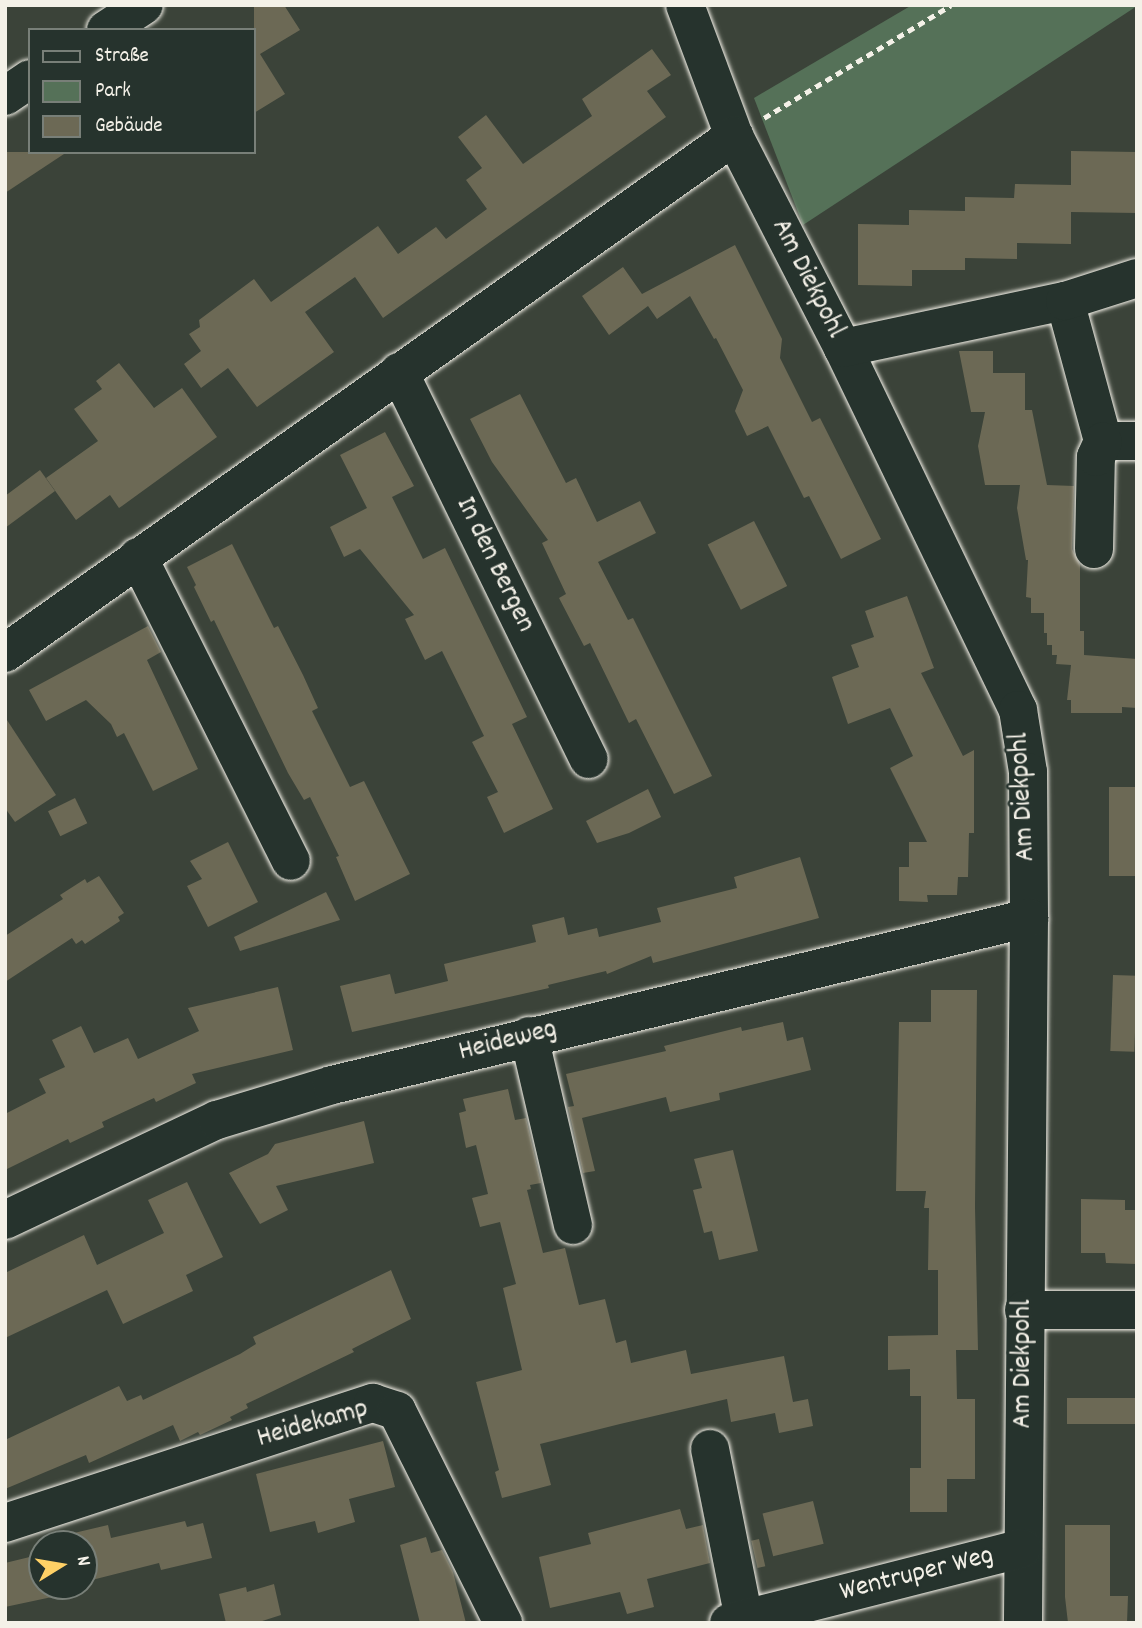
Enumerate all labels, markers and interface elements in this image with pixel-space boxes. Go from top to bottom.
legend [28,28,256,154]
text: Straße [95,42,149,72]
text: Park [95,77,131,107]
text: Gebäude [95,112,163,142]
street label: Am Diekpohl [763,214,851,344]
street label: In den Bergen [447,492,541,638]
street label: Am Diekpohl [1004,732,1044,862]
street label: Heideweg [455,1014,561,1070]
street label: Am Diekpohl [1007,1299,1041,1429]
street label: Heidekamp [254,1393,372,1457]
north arrow [28,1530,98,1600]
street label: Wentruper Weg [837,1540,997,1610]
text: N [68,1554,96,1568]

